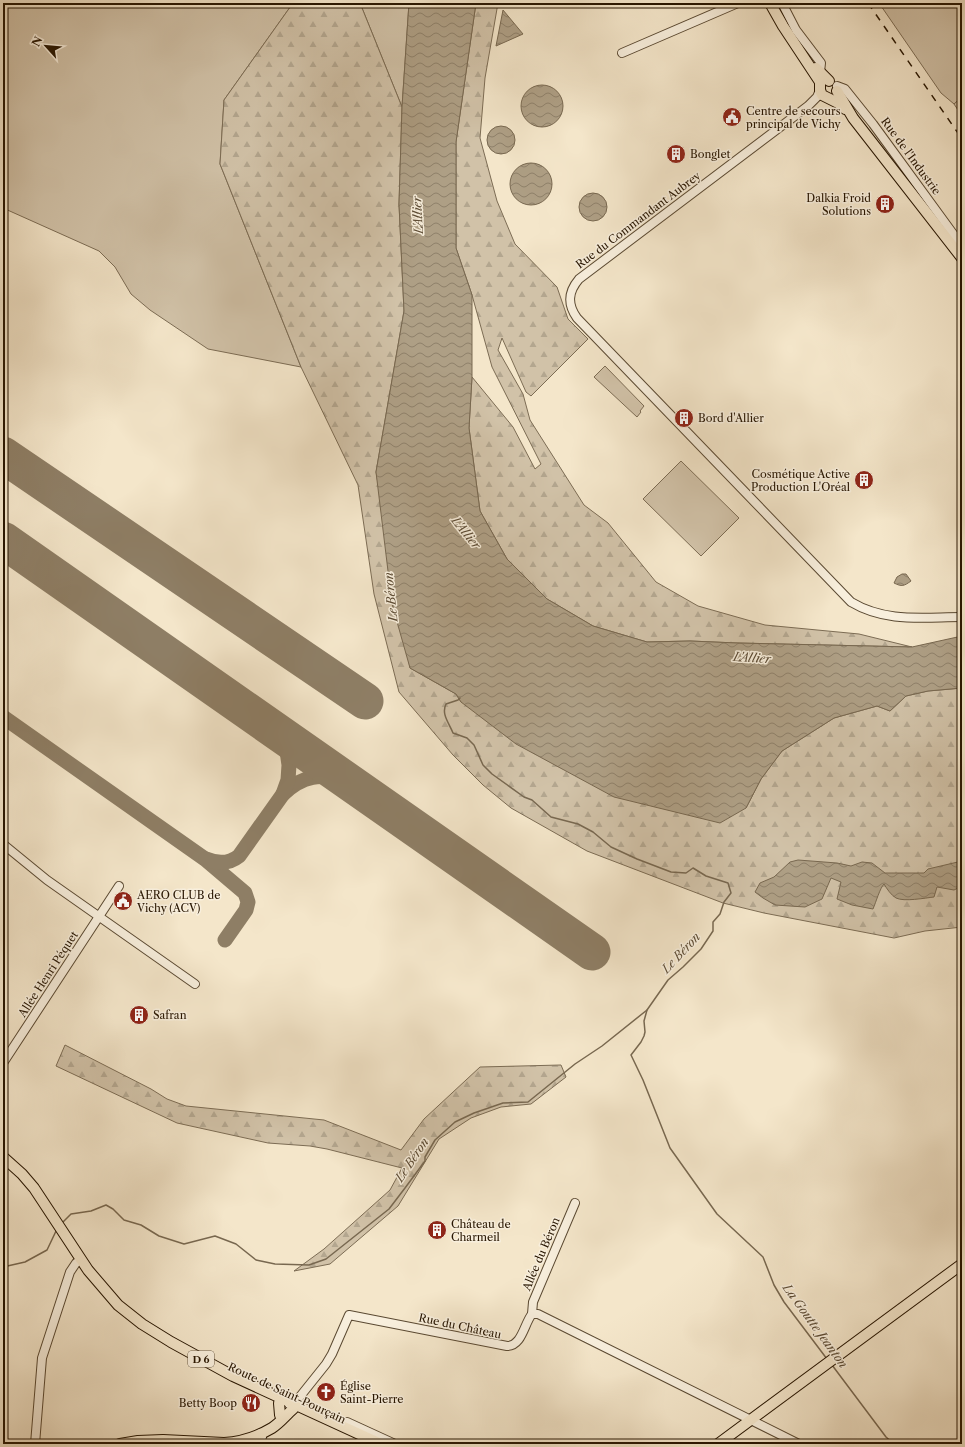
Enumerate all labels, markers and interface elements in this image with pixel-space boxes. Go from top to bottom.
north arrow [26,26,66,66]
text: N [29,34,46,49]
place label: Centre de secours principal de Vichy [746,104,842,131]
public building icon: Centre de secours principal de Vichy [721,106,743,128]
street label: Rue de l'Industrie [878,114,944,198]
building icon: Bonglet [665,143,687,165]
place label: Bonglet [690,147,731,161]
street label: Rue du Commandant Aubrey [573,168,704,271]
place label: Dalkia Froid Solutions [806,191,871,218]
building icon: Dalkia Froid Solutions [874,193,896,215]
water label: L'Allier [409,194,426,235]
building icon: Bord d'Allier [673,407,695,429]
place label: Bord d'Allier [698,411,764,425]
place label: Cosmétique Active Production L'Oréal [751,467,851,494]
building icon: Cosmétique Active Production L'Oréal [853,469,875,491]
water label: L'Allier [448,513,485,553]
water label: Le Béron [380,572,401,624]
water label: L'Allier [732,649,773,666]
place label: AERO CLUB de Vichy (ACV) [136,888,220,915]
public building icon: AERO CLUB de Vichy (ACV) [112,890,134,912]
street label: Allée Henri Péquet [14,928,81,1020]
water label: Le Béron [658,929,703,977]
building icon: Safran [128,1004,150,1026]
place label: Safran [153,1008,187,1022]
water label: Le Béron [391,1135,432,1185]
street label: Allée du Béron [519,1215,563,1294]
place label: Château de Charmeil [451,1217,511,1244]
building icon: Château de Charmeil [426,1219,448,1241]
water label: La Goutte Jeanton [779,1280,851,1371]
street label: Rue du Château [417,1310,503,1342]
road number: D 6 [188,1351,214,1367]
street label: Route de Saint-Pourçain [226,1359,348,1427]
place label: Église Saint-Pierre [340,1379,403,1406]
church icon: Église Saint-Pierre [315,1381,337,1403]
restaurant icon: Betty Boop [240,1392,262,1414]
place label: Betty Boop [179,1396,237,1410]

